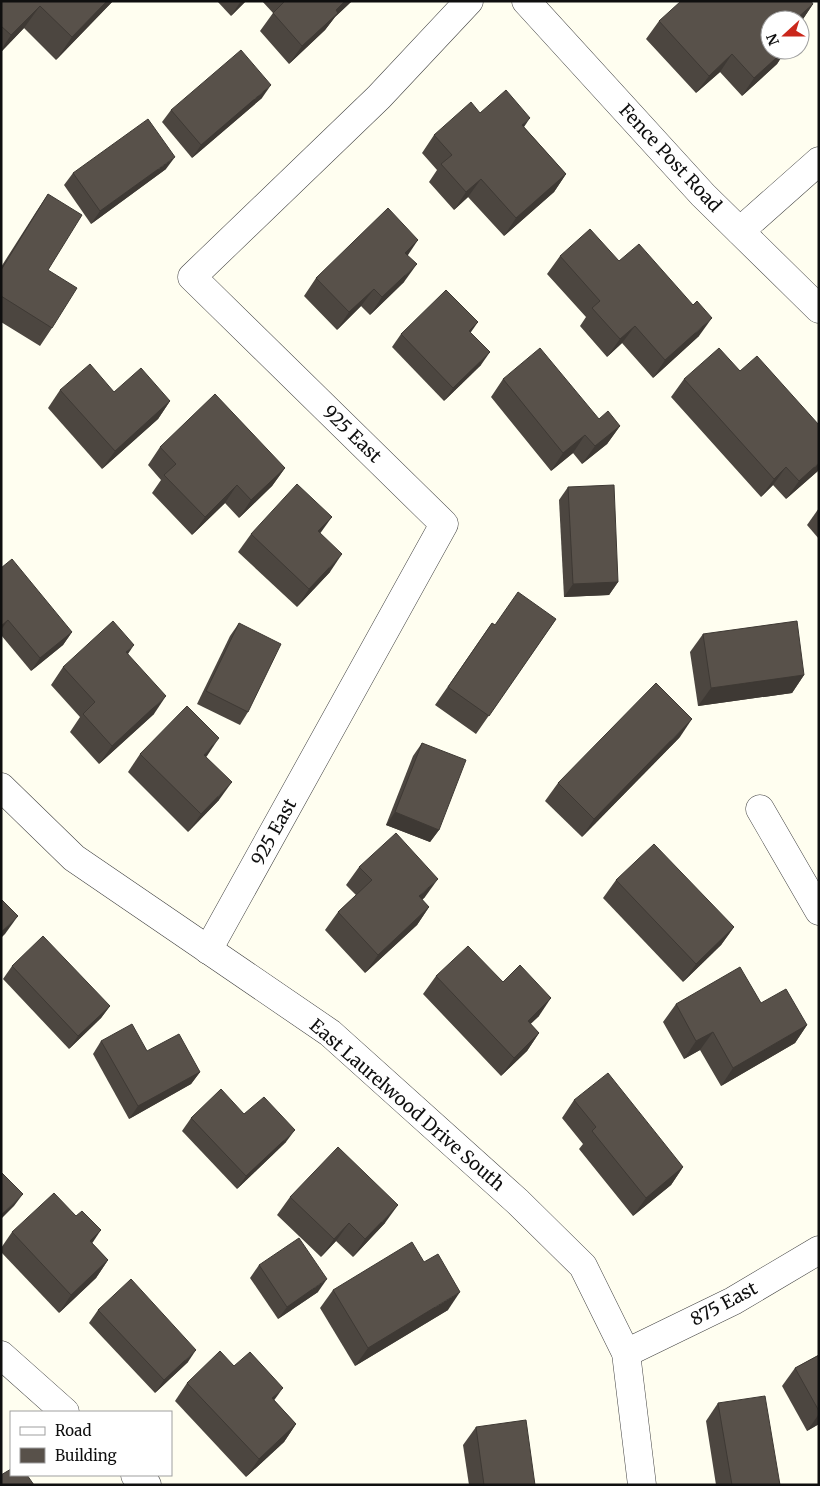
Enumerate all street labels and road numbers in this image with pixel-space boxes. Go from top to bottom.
street label: Fence Post Road [614,99,727,217]
street label: 925 East [318,400,387,467]
street label: 925 East [246,794,301,869]
street label: East Laurelwood Drive South [305,1014,510,1196]
street label: 875 East [686,1276,761,1331]

